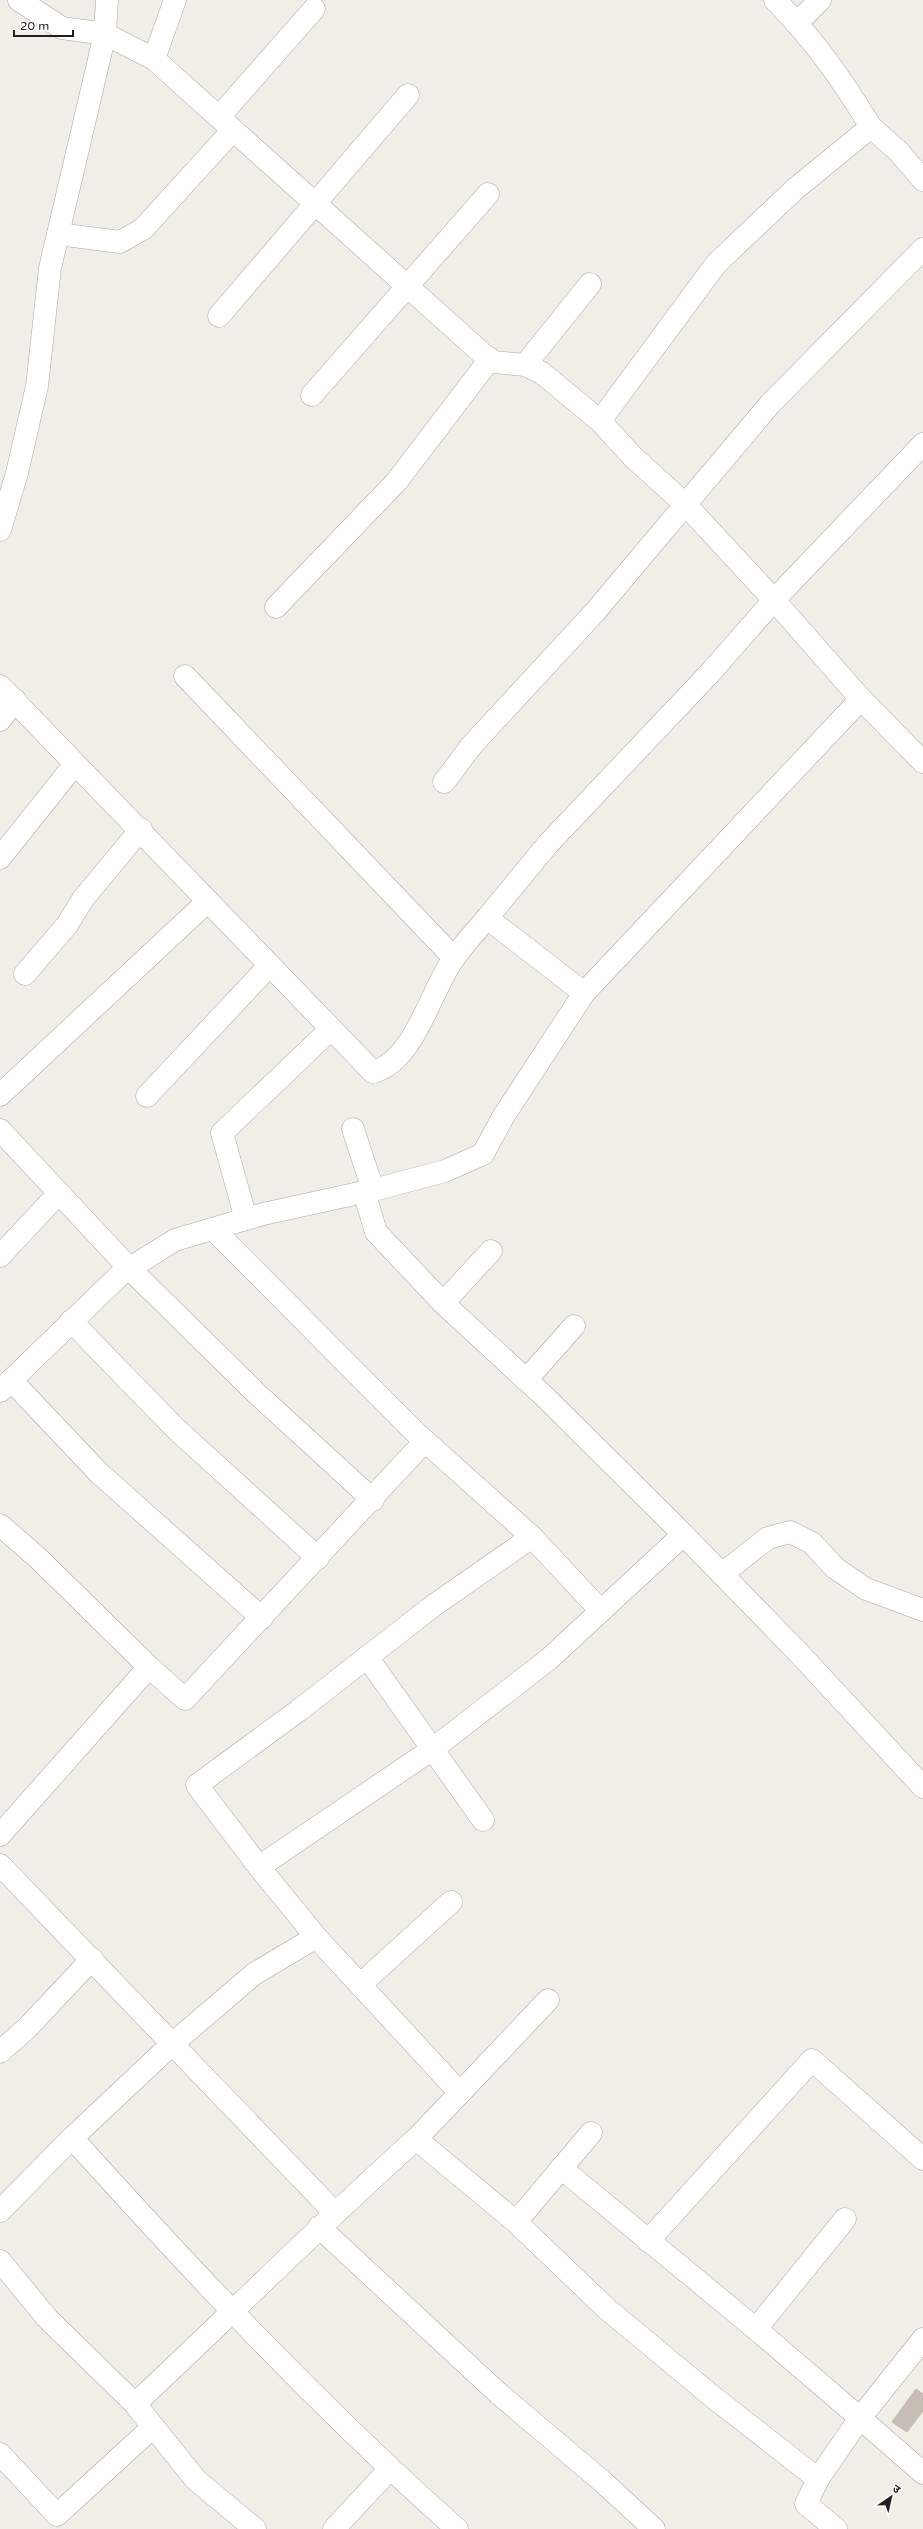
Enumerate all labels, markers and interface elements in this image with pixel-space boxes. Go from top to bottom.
scale bar [14,12,73,38]
text: 20 m [20,19,49,33]
north arrow [871,2477,911,2517]
text: उ [890,2482,903,2497]

